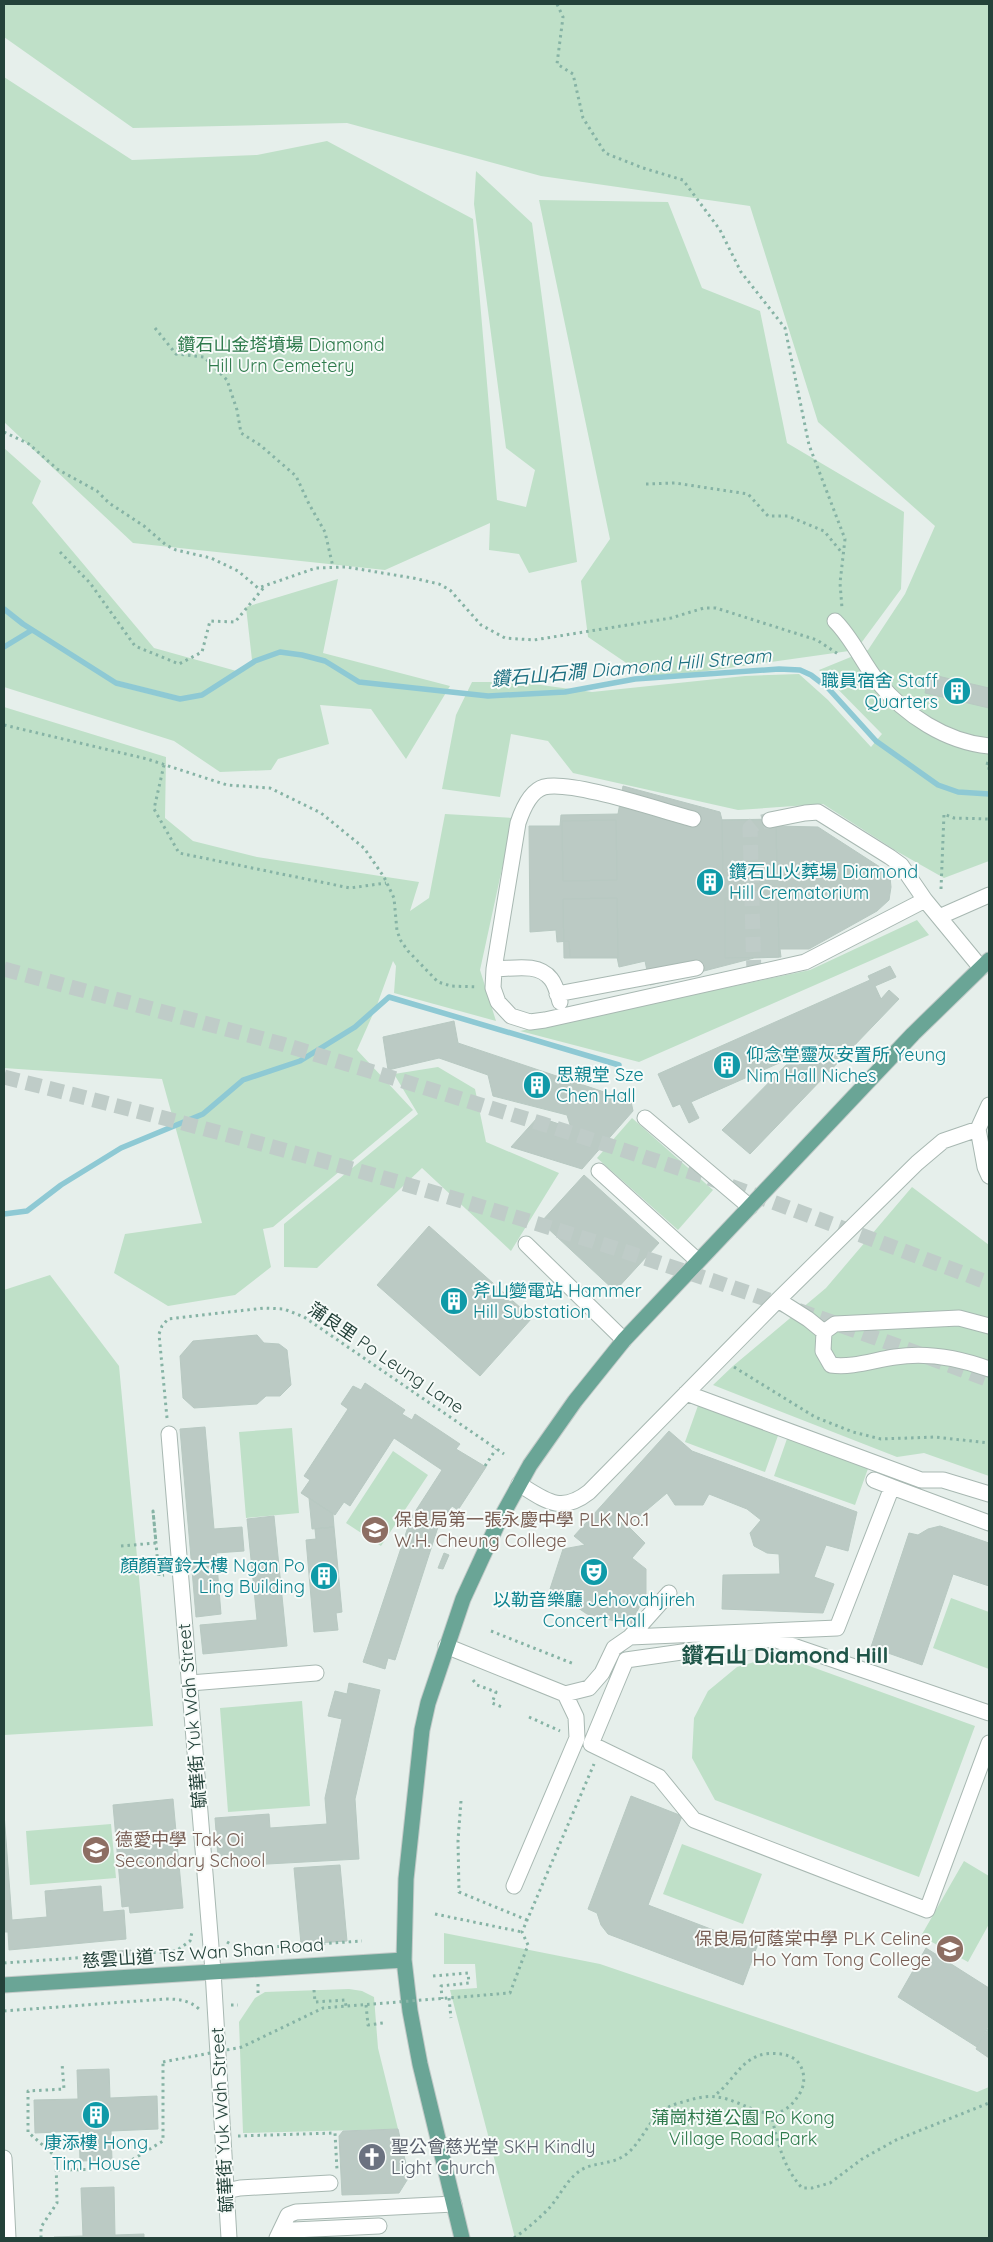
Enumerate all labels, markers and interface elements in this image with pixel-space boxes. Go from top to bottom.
park label: 鑽石山金塔墳場 Diamond Hill Urn Cemetery [177,333,385,377]
water label: 鑽石山石澗 Diamond Hill Stream [490,643,773,691]
place label: 職員宿舍 Staff Quarters [821,669,938,713]
building icon: 職員宿舍 Staff Quarters [942,676,972,706]
place label: 鑽石山火葬場 Diamond Hill Crematorium [729,860,918,904]
building icon: 鑽石山火葬場 Diamond Hill Crematorium [695,867,725,897]
place label: 仰念堂靈灰安置所 Yeung Nim Hall Niches [746,1043,946,1087]
building icon: 仰念堂靈灰安置所 Yeung Nim Hall Niches [712,1050,742,1080]
place label: 思親堂 Sze Chen Hall [556,1063,644,1107]
building icon: 思親堂 Sze Chen Hall [522,1070,552,1100]
place label: 斧山變電站 Hammer Hill Substation [473,1279,642,1323]
building icon: 斧山變電站 Hammer Hill Substation [439,1286,469,1316]
street label: 蒲良里 Po Leung Lane [304,1297,469,1418]
place label: 保良局第一張永慶中學 PLK No.1 W.H. Cheung College [394,1508,649,1552]
school or university icon: 保良局第一張永慶中學 PLK No.1 W.H. Cheung College [360,1515,390,1545]
place label: 顏顏寶鈴大樓 Ngan Po Ling Building [120,1554,305,1598]
theatre icon: 以勒音樂廳 Jehovahjireh Concert Hall [579,1557,609,1587]
building icon: 顏顏寶鈴大樓 Ngan Po Ling Building [309,1561,339,1591]
place label: 以勒音樂廳 Jehovahjireh Concert Hall [493,1588,695,1632]
street label: 毓華街 Yuk Wah Street [172,1622,211,1810]
district label: 鑽石山 Diamond Hill [682,1641,888,1669]
place label: 德愛中學 Tak Oi Secondary School [115,1828,265,1872]
school or university icon: 德愛中學 Tak Oi Secondary School [81,1835,111,1865]
place label: 保良局何蔭棠中學 PLK Celine Ho Yam Tong College [694,1927,931,1971]
street label: 慈雲山道 Tsz Wan Shan Road [81,1933,325,1972]
school or university icon: 保良局何蔭棠中學 PLK Celine Ho Yam Tong College [935,1934,965,1964]
street label: 毓華街 Yuk Wah Street [205,2027,238,2213]
building icon: 康添樓 Hong Tim House [81,2100,111,2130]
park label: 蒲崗村道公園 Po Kong Village Road Park [651,2106,835,2150]
place label: 康添樓 Hong Tim House [44,2131,148,2175]
place label: 聖公會慈光堂 SKH Kindly Light Church [391,2135,595,2179]
church icon: 聖公會慈光堂 SKH Kindly Light Church [357,2142,387,2172]

